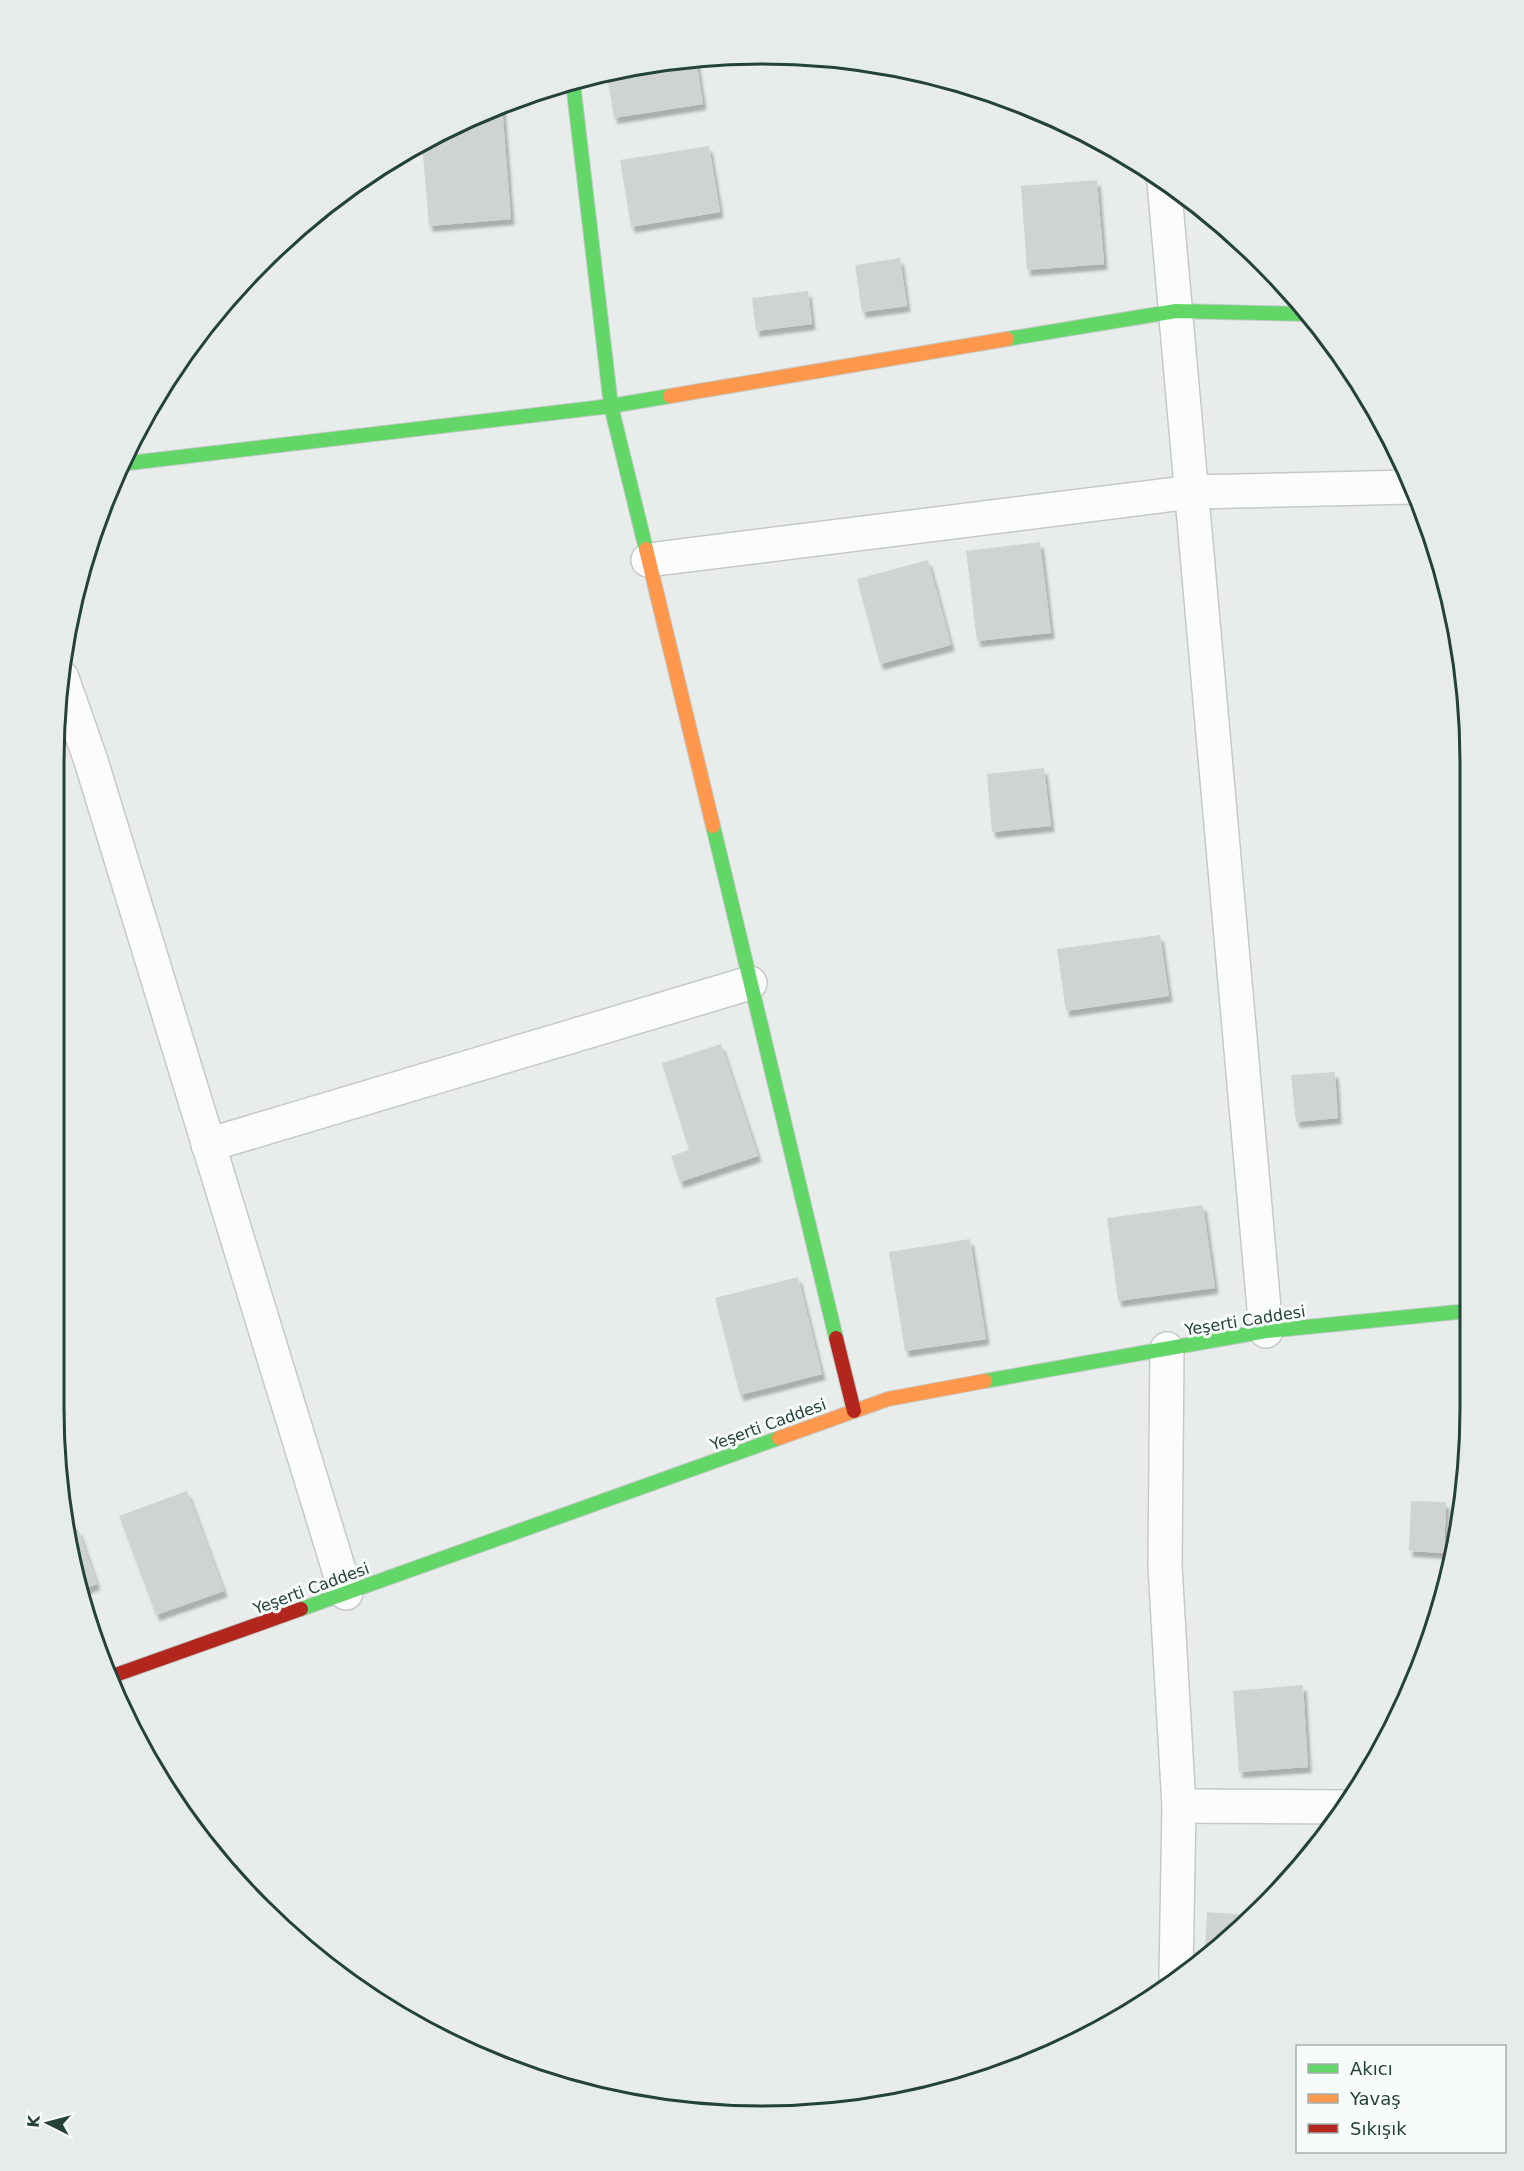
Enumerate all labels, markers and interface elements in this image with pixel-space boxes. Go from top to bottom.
street label: Yeşerti Caddesi [1182,1302,1307,1340]
street label: Yeşerti Caddesi [707,1395,829,1455]
street label: Yeşerti Caddesi [250,1559,372,1619]
legend [1296,2045,1506,2153]
text: Akıcı [1350,2058,1393,2079]
text: Yavaş [1349,2088,1401,2109]
north arrow [18,2093,78,2153]
text: K [23,2114,44,2129]
text: Sıkışık [1350,2118,1407,2139]

